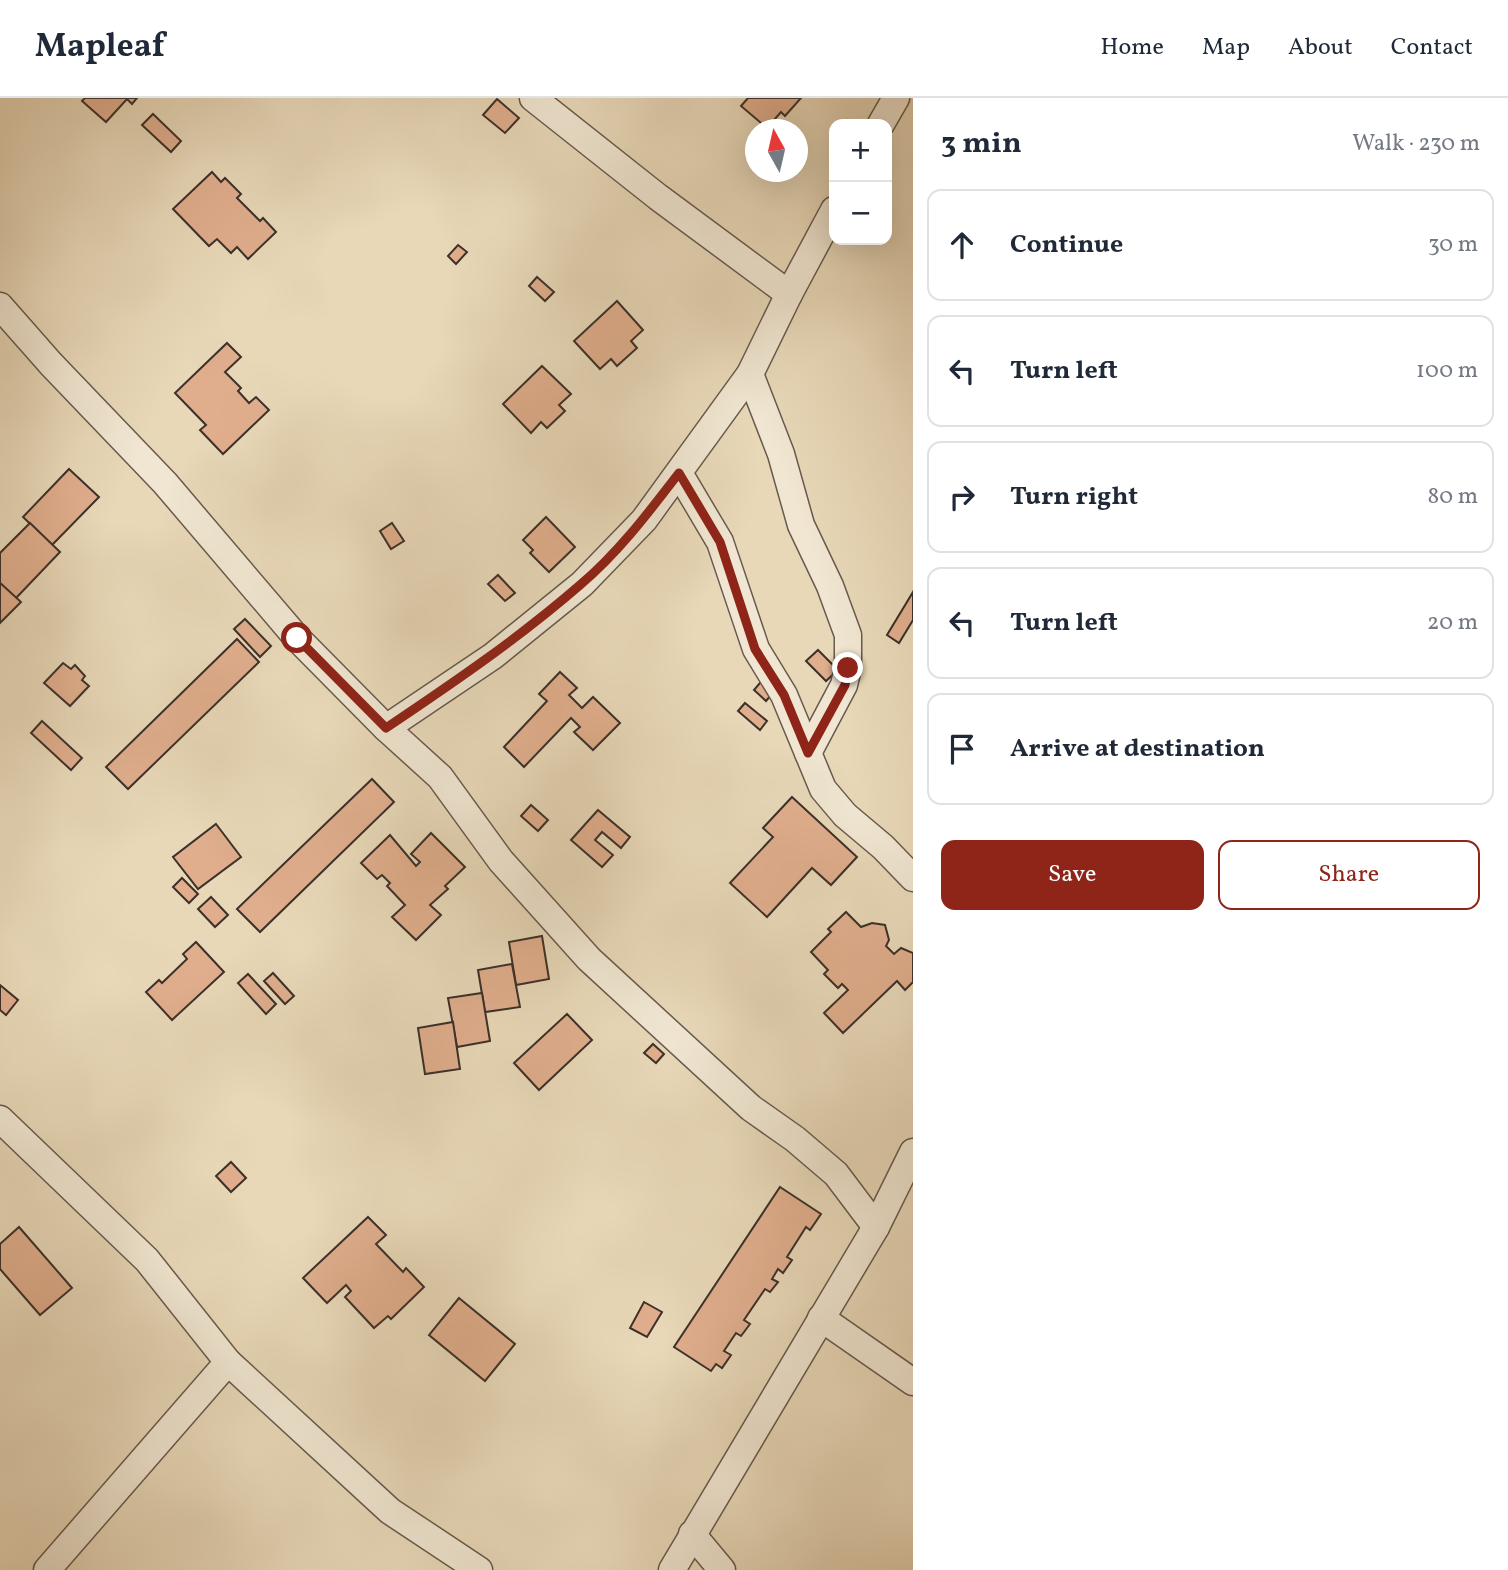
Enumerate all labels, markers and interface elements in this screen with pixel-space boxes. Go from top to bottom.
text: Mapleaf [35,25,165,71]
text: Home [1100,31,1164,65]
text: Map [1202,31,1250,65]
text: About [1288,31,1353,65]
text: Contact [1391,31,1473,65]
north arrow [745,119,808,182]
map controls [829,119,892,245]
button: + [829,119,892,182]
text: 3 min [941,123,1022,165]
text: Walk · 230 m [1352,128,1480,160]
button: − [829,182,892,245]
icon: ahead [943,226,981,264]
text: Continue [1010,227,1123,263]
text: 30 m [1428,229,1478,261]
icon: left [943,352,981,390]
text: Turn left [1010,353,1118,389]
text: 100 m [1416,355,1478,387]
icon: right [943,478,981,516]
text: Turn right [1010,479,1138,515]
text: 80 m [1428,481,1478,513]
icon: left [943,604,981,642]
text: Turn left [1010,605,1118,641]
text: 20 m [1427,607,1478,639]
route start [281,622,312,653]
route end [832,652,863,683]
icon: arrive [943,730,981,768]
text: Arrive at destination [1010,731,1265,767]
button: Save [941,840,1204,910]
button: Share [1218,840,1480,910]

